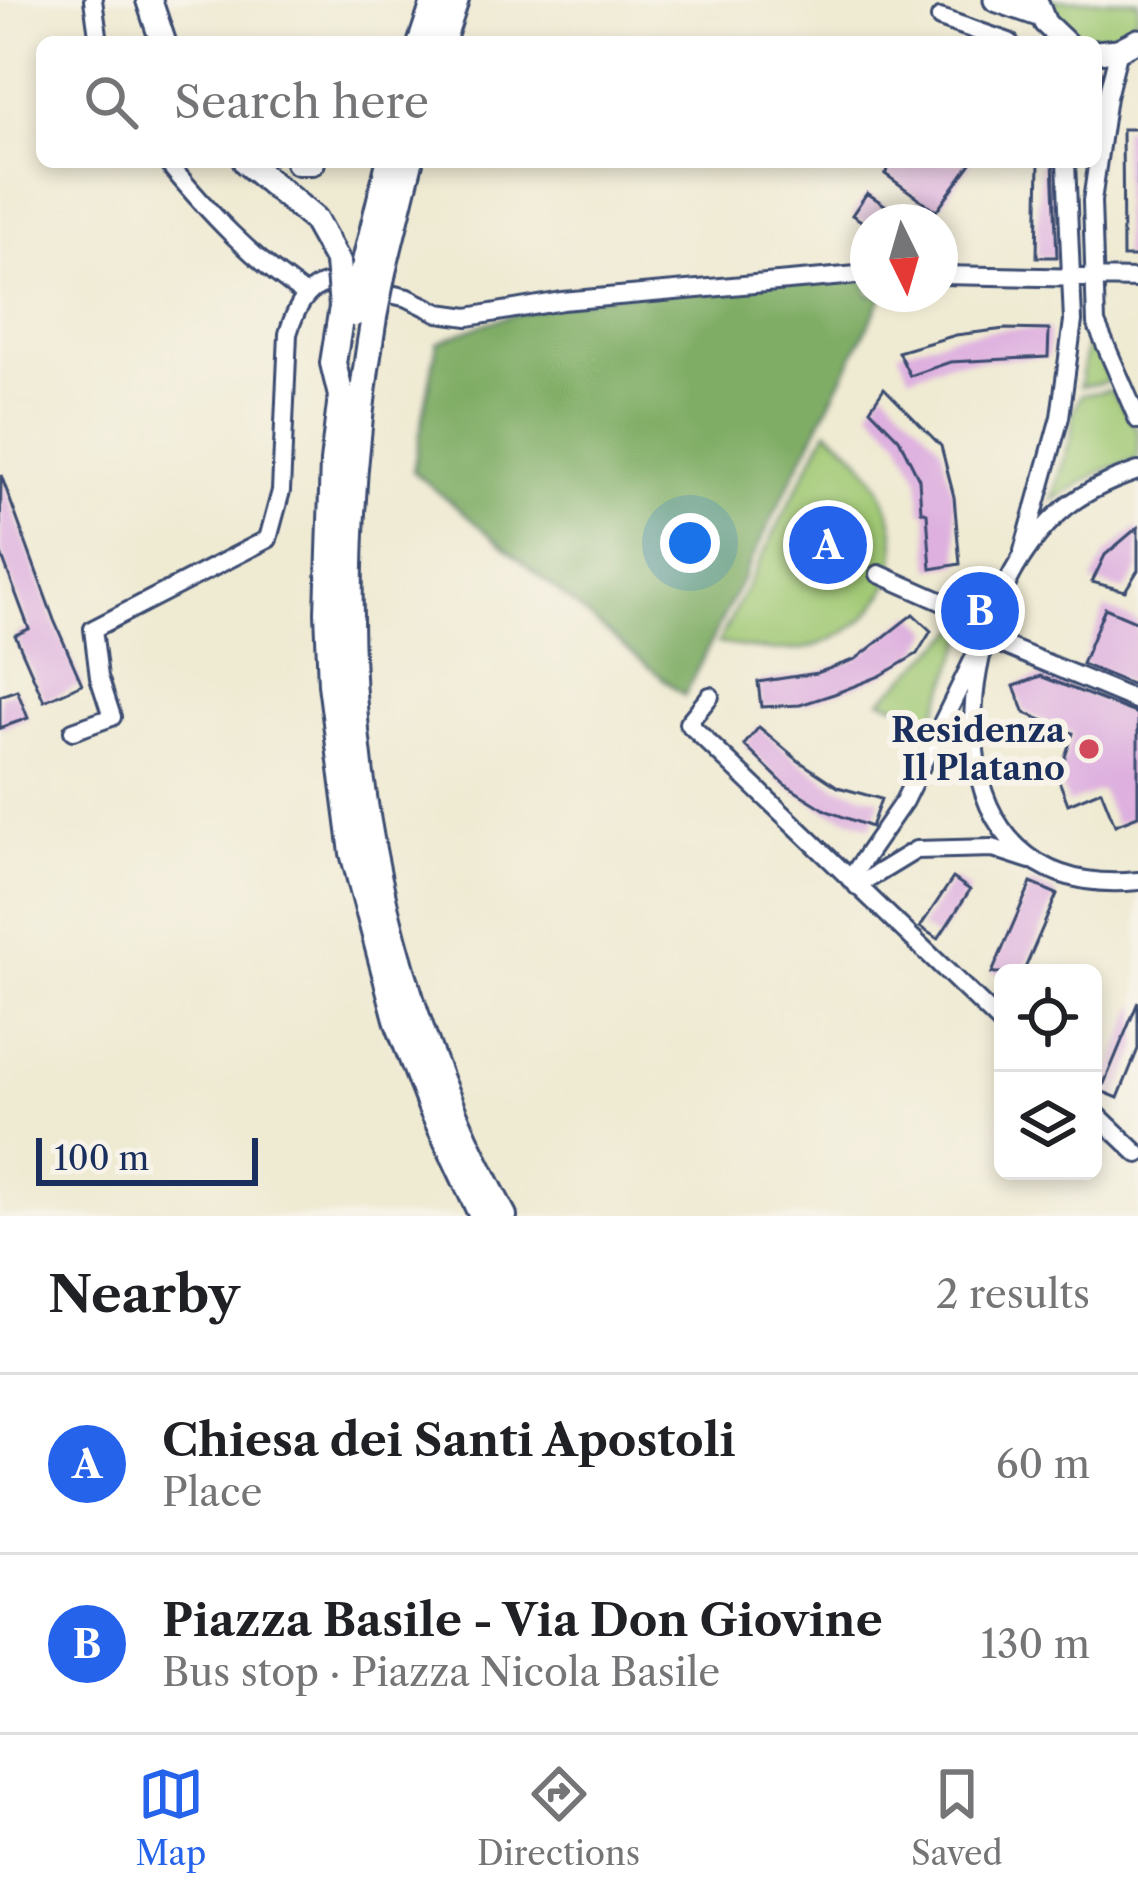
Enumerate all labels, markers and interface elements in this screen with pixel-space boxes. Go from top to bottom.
search box [36,36,1102,168]
icon: search [78,69,144,135]
text: Search here [174,74,429,130]
north arrow [850,204,958,312]
pin: A [789,500,867,590]
your location [660,513,720,573]
pin: B [941,566,1019,656]
place label: Residenza Il Platano [891,710,1066,789]
marker: Residenza Il Platano [1076,736,1102,762]
map controls [994,964,1102,1180]
button: locate [994,964,1102,1072]
button: layers [994,1072,1102,1180]
scale bar [36,1132,258,1185]
text: 100 m [54,1138,149,1179]
text: Nearby [48,1263,240,1325]
text: 2 results [936,1270,1090,1318]
text: Chiesa dei Santi Apostoli [162,1412,736,1468]
text: A [72,1440,102,1488]
text: 60 m [996,1440,1090,1488]
text: Place [162,1468,262,1516]
text: Piazza Basile - Via Don Giovine [162,1592,883,1648]
text: B [73,1620,102,1668]
text: 130 m [981,1620,1090,1668]
text: Bus stop · Piazza Nicola Basile [162,1648,720,1696]
tab: Map [135,1761,206,1874]
tab: Directions [477,1761,640,1874]
tab: Saved [911,1761,1003,1874]

